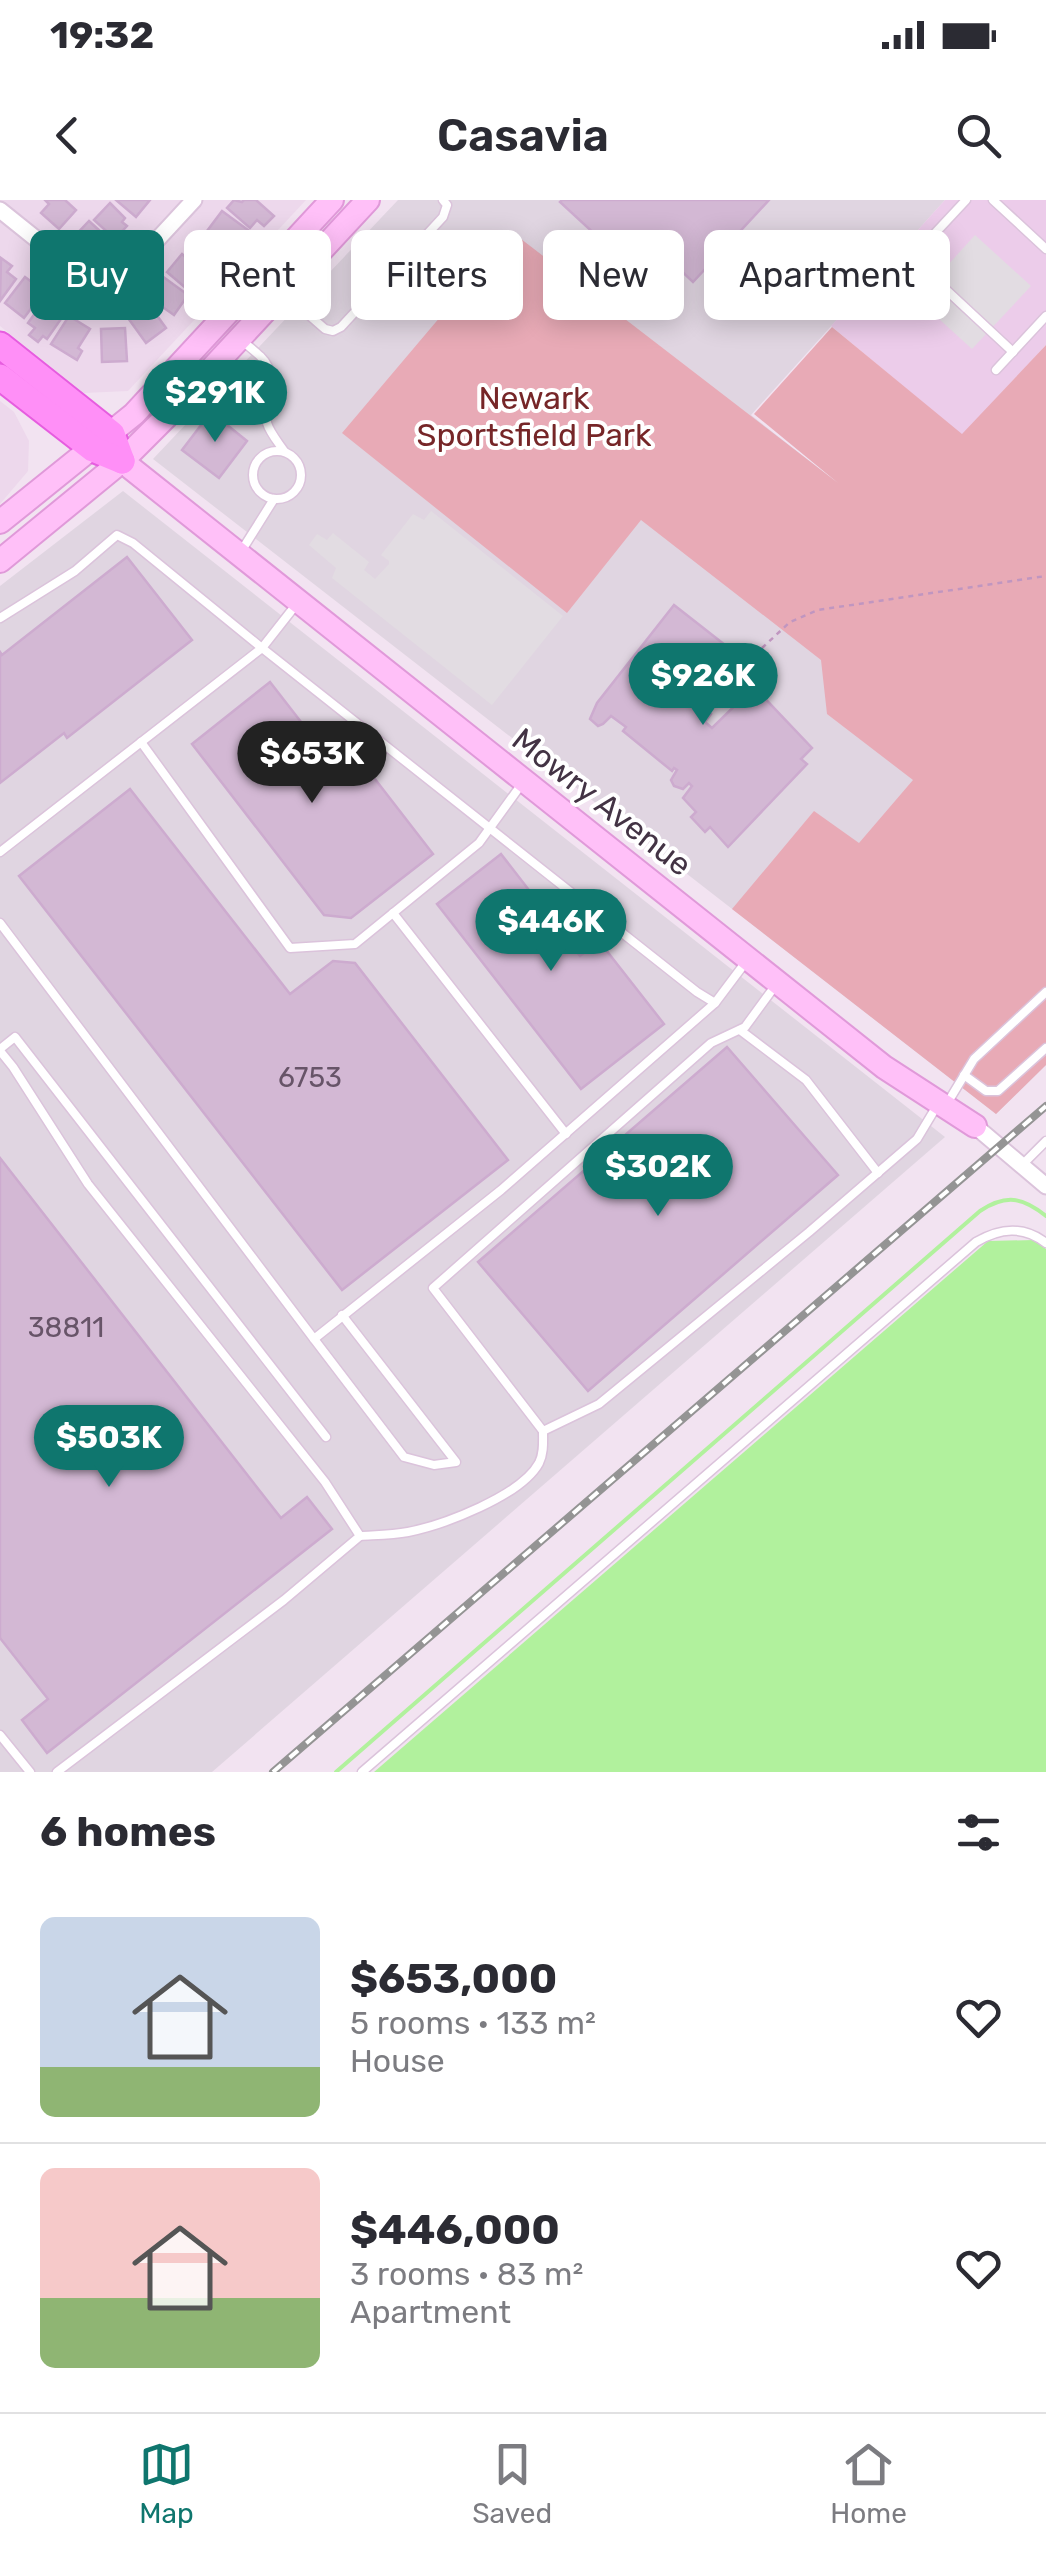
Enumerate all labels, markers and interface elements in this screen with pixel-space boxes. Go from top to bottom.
text: 19:32 [50,12,154,58]
icon: back [40,108,95,163]
icon: search [951,108,1006,163]
text: Casavia [437,109,609,162]
chip: Buy [30,230,164,320]
chip: Rent [184,230,331,320]
chip: Filters [351,230,523,320]
chip: New [543,230,684,320]
chip: Apartment [704,230,950,320]
pin: $291K [145,360,285,445]
text: $291K [165,373,265,411]
park label: Newark Sportsfield Park [416,379,652,454]
pin: $926K [633,643,773,728]
text: $926K [651,656,755,694]
street label: Mowry Avenue [505,720,699,884]
pin: $653K [242,721,382,806]
text: $653K [259,734,365,772]
pin: $446K [481,889,621,974]
text: $446K [497,902,605,940]
house number: 6753 [278,1061,342,1094]
pin: $302K [588,1134,728,1219]
text: $302K [605,1147,711,1185]
house number: 38811 [28,1311,104,1344]
pin: $503K [39,1405,179,1490]
text: $503K [56,1418,162,1456]
icon: filters [951,1805,1006,1860]
text: 6 homes [40,1807,216,1857]
text: $653,000 [350,1954,557,2004]
icon: home [120,1957,240,2077]
icon: heart [951,1990,1006,2045]
text: 5 rooms · 133 m² [350,2004,596,2042]
text: House [350,2042,445,2080]
text: $446,000 [350,2205,560,2255]
icon: home [120,2208,240,2328]
icon: heart [951,2241,1006,2296]
text: 3 rooms · 83 m² [350,2255,583,2293]
text: Apartment [350,2293,511,2331]
tab: Map [139,2437,194,2530]
tab: Saved [472,2437,552,2530]
tab: Home [830,2437,907,2530]

